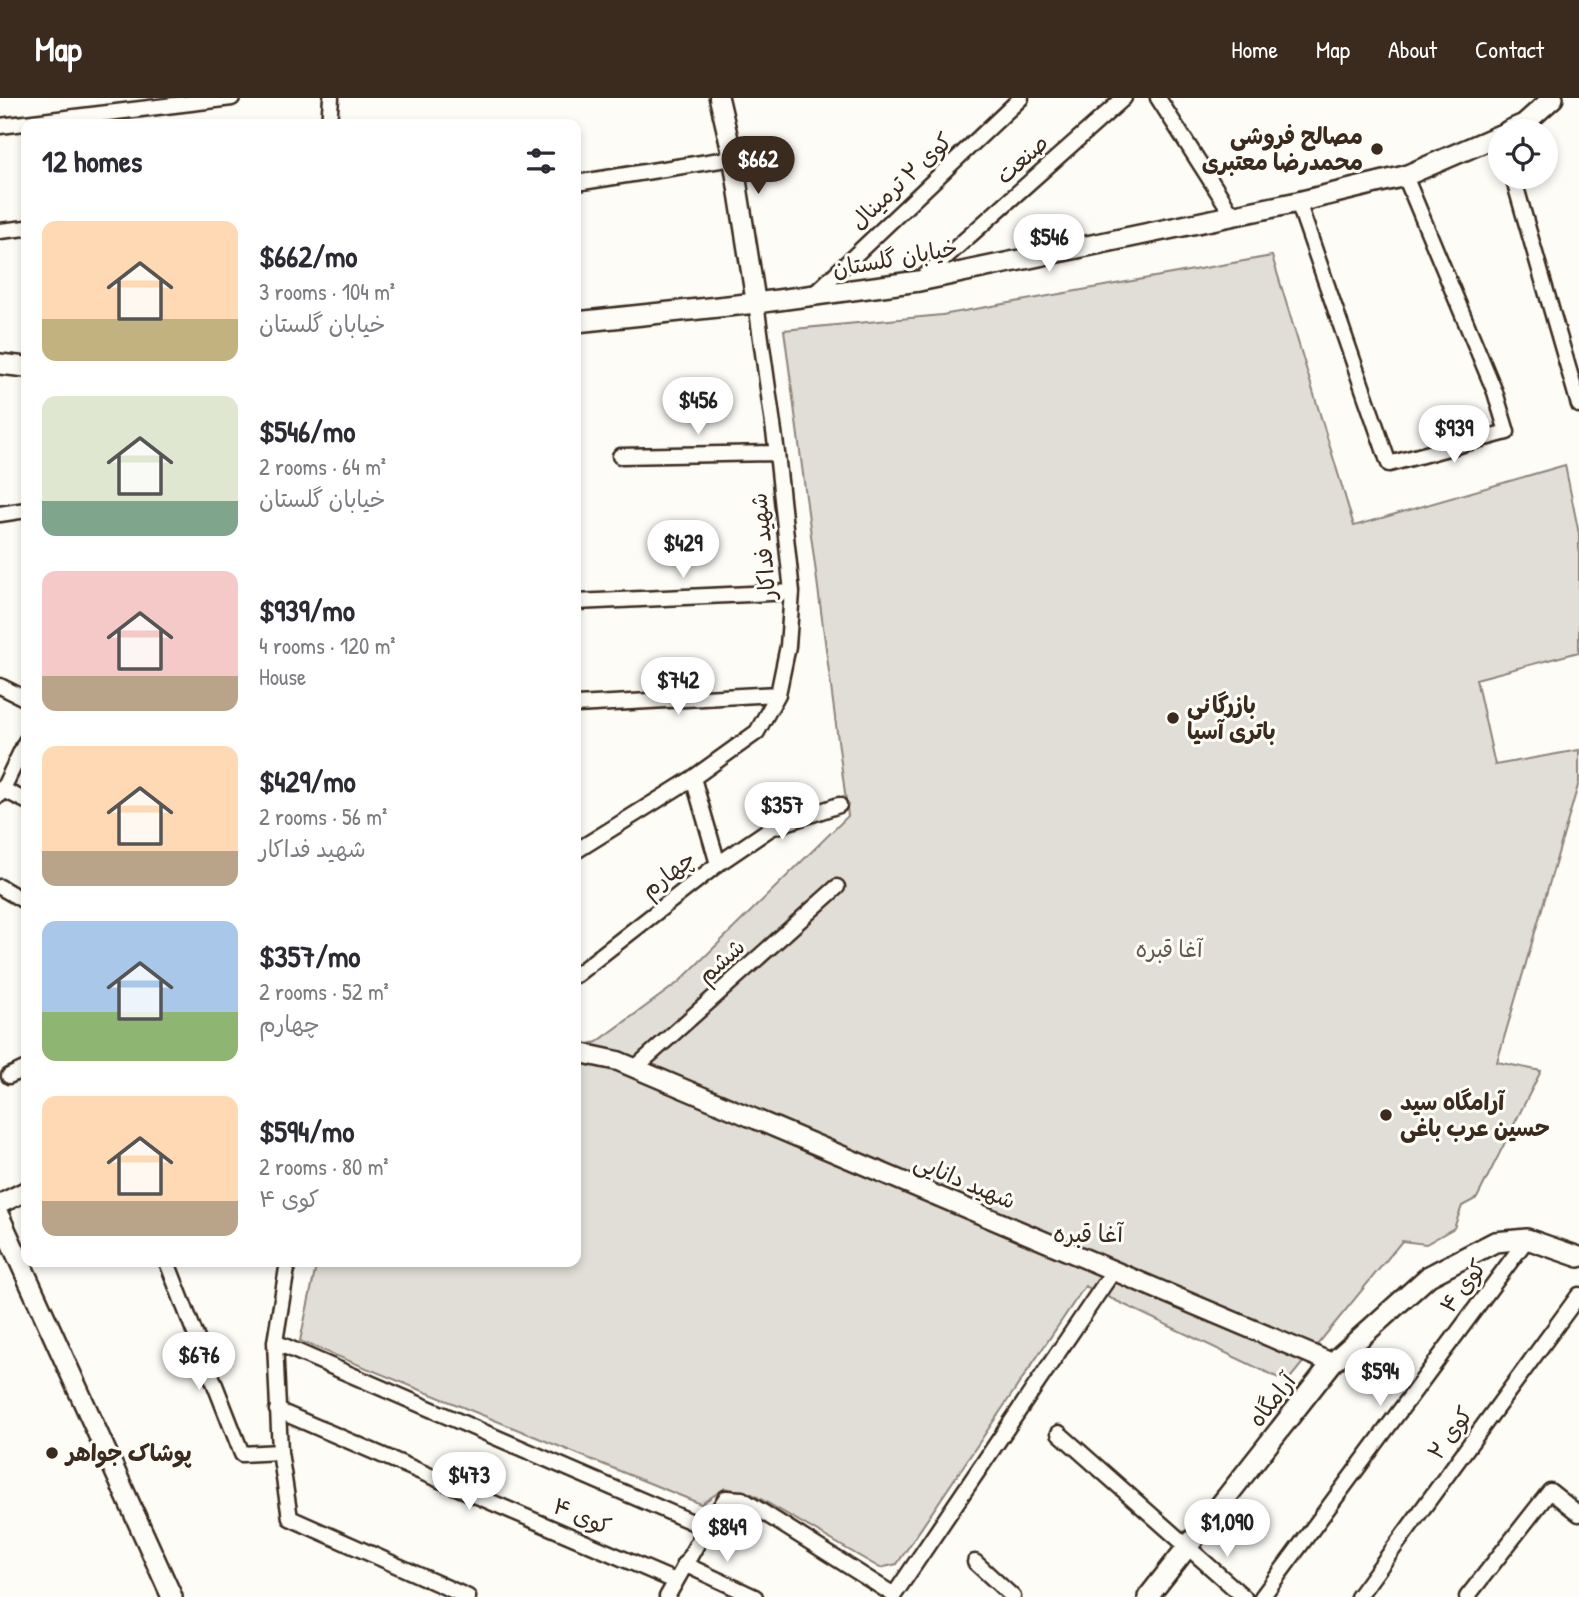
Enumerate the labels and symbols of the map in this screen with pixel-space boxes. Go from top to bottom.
place label: مصالح فروشی محمدرضا معتبری [1202,120,1363,177]
street label: کوی ۲ ترمینال [843,125,959,236]
street label: صنعت [989,127,1055,190]
pin: $662 [717,136,799,196]
marker: مصالح فروشی محمدرضا معتبری [1369,141,1385,157]
pin: $546 [1008,214,1090,274]
street label: خیابان گلستان [830,231,960,284]
pin: $456 [657,378,739,437]
pin: $939 [1413,406,1495,465]
street label: شهید فداکار [742,492,783,603]
pin: $429 [642,520,724,580]
pin: $742 [637,658,719,717]
place label: بازرگانی باتری آسیا [1187,689,1276,746]
marker: بازرگانی باتری آسیا [1165,710,1181,726]
pin: $357 [741,782,823,842]
street label: چهارم [634,843,703,907]
street label: ششم [690,931,753,993]
park label: آغا قبره [1135,933,1204,964]
place label: آرامگاه سید حسین عرب باغی [1400,1086,1550,1143]
marker: آرامگاه سید حسین عرب باغی [1378,1107,1394,1123]
street label: شهید دانایی [910,1145,1021,1216]
district label: آغا قبره [1053,1217,1124,1249]
street label: کوی ۴ [1432,1252,1493,1319]
pin: $676 [158,1332,240,1392]
pin: $594 [1339,1348,1421,1408]
street label: آرامگاه [1241,1365,1303,1433]
street label: کوی ۲ [1420,1400,1479,1466]
place label: پوشاک جواهر [64,1437,192,1468]
marker: پوشاک جواهر [44,1445,60,1461]
pin: $473 [428,1452,510,1512]
street label: کوی ۴ [548,1489,616,1542]
pin: $1,090 [1170,1500,1284,1559]
pin: $849 [686,1504,768,1564]

